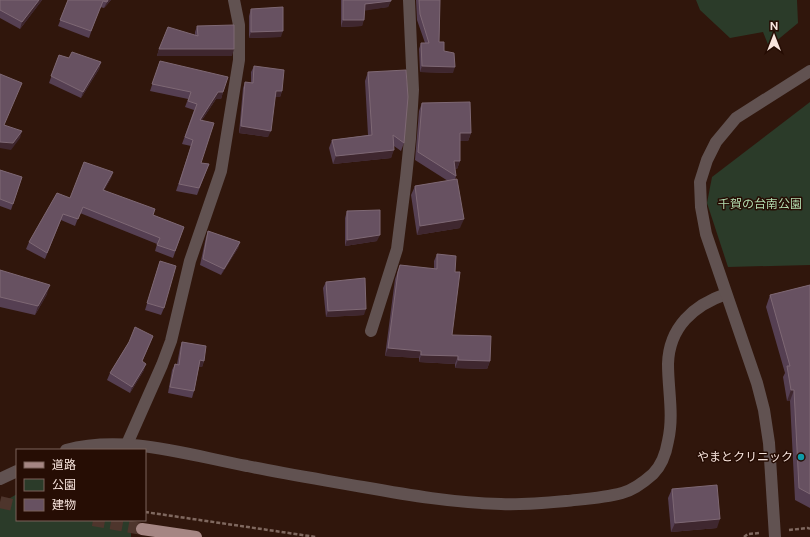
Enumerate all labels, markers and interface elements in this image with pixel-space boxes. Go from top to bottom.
north arrow [754,16,794,56]
text: N [770,20,778,32]
park label: 千賀の台南公園 [718,197,802,211]
legend [16,449,146,521]
place label: やまとクリニック [697,450,793,464]
marker: やまとクリニック [796,452,806,462]
text: 道路 [52,458,76,472]
text: 公園 [52,478,76,492]
text: 建物 [52,498,76,512]

